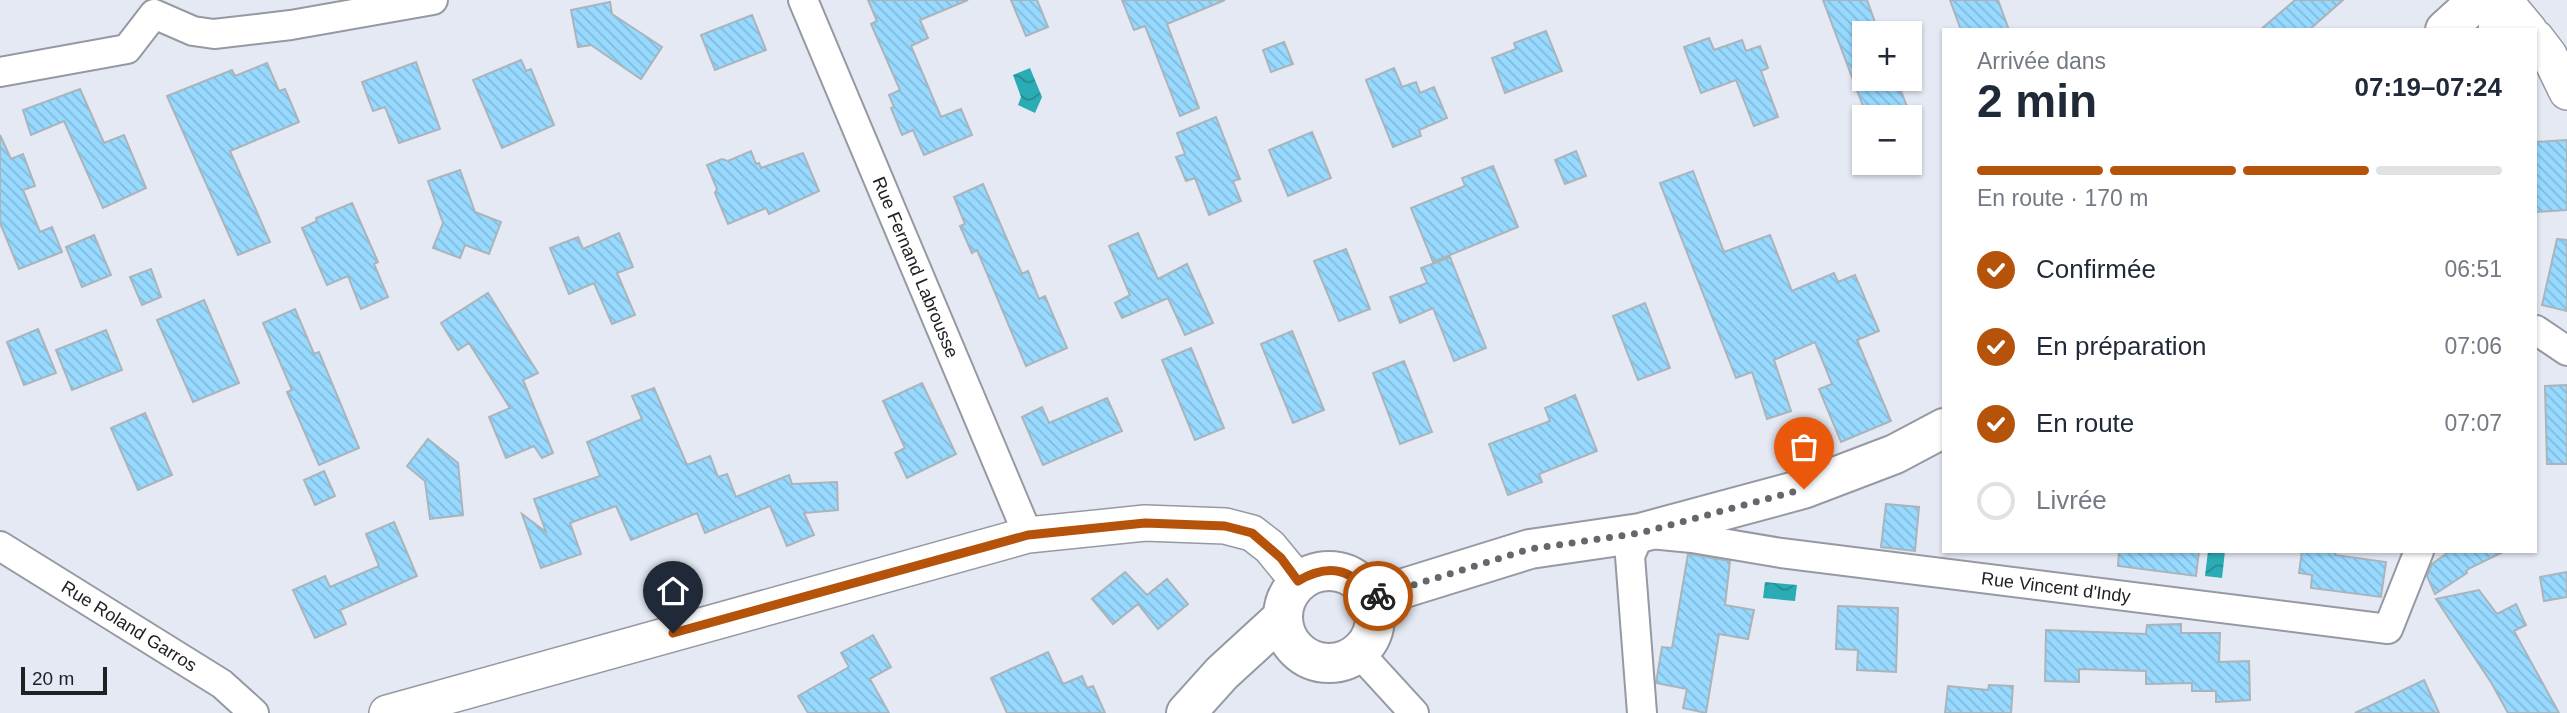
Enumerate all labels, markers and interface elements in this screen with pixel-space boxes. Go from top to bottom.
map controls [1852,21,1922,175]
button: + [1852,21,1922,91]
text: Arrivée dans [1977,48,2106,74]
text: 07:19–07:24 [2355,72,2502,102]
text: 2 min [1977,75,2097,127]
button: − [1852,105,1922,175]
street label: Rue Fernand Labrousse [869,174,962,361]
text: En route · 170 m [1977,185,2148,211]
icon: check [1977,251,2015,289]
text: Confirmée [2036,254,2156,284]
text: 06:51 [2444,256,2502,282]
icon: check [1977,328,2015,366]
text: En préparation [2036,331,2207,361]
text: 07:06 [2444,333,2502,359]
icon: check [1977,405,2015,443]
text: En route [2036,408,2134,438]
text: 07:07 [2444,410,2502,436]
pin [1774,417,1834,489]
icon: bag [1785,428,1823,466]
text: Livrée [2036,485,2107,515]
pin [643,561,703,633]
courier [1343,561,1413,631]
street label: Rue Vincent d'Indy [1980,568,2132,607]
icon: home [654,572,692,610]
street label: Rue Roland Garros [58,577,200,676]
icon: bike [1359,577,1397,615]
scale bar [21,664,107,696]
text: 20 m [32,668,74,689]

